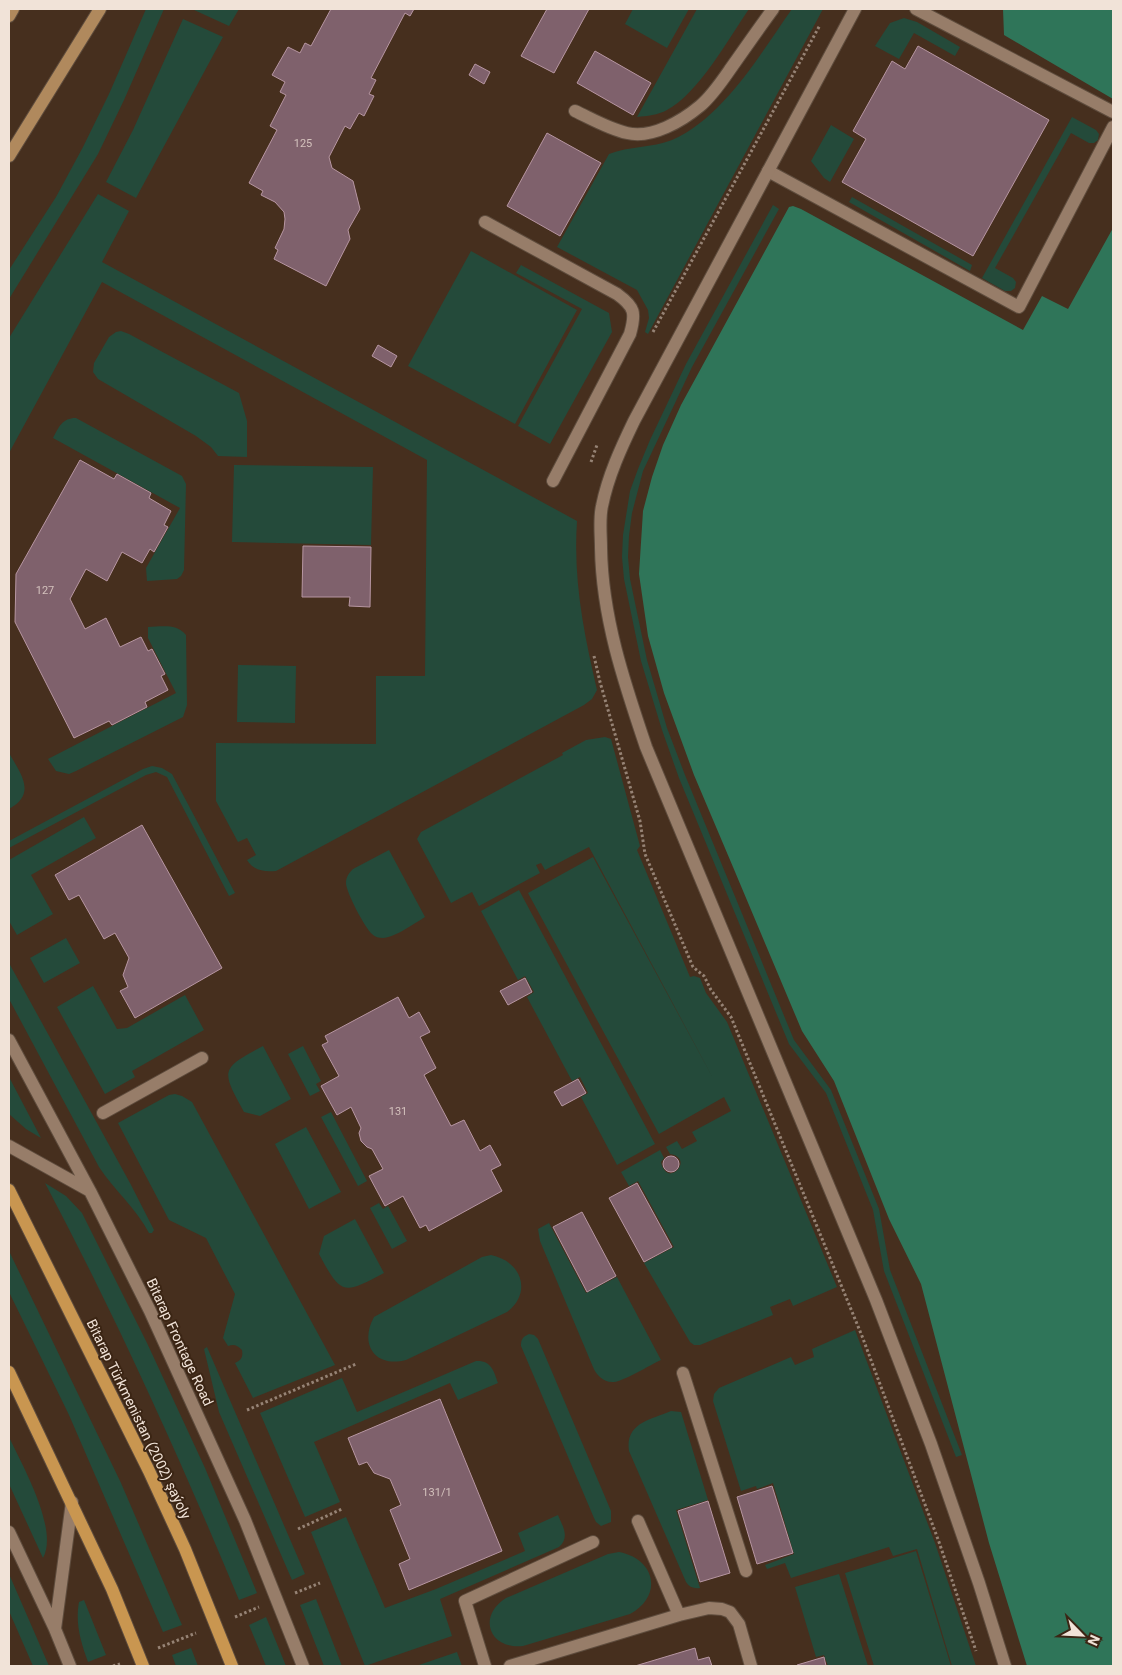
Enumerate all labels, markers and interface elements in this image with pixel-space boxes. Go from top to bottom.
house number: 125 [294,137,312,150]
house number: 127 [36,584,54,597]
house number: 131 [389,1105,407,1118]
street label: Bitarap Frontage Road [143,1276,217,1408]
street label: Bitarap Türkmenistan (2002) şaýoly [83,1317,195,1522]
house number: 131/1 [422,1486,452,1499]
north arrow [1057,1610,1107,1660]
text: N [1085,1633,1103,1648]

